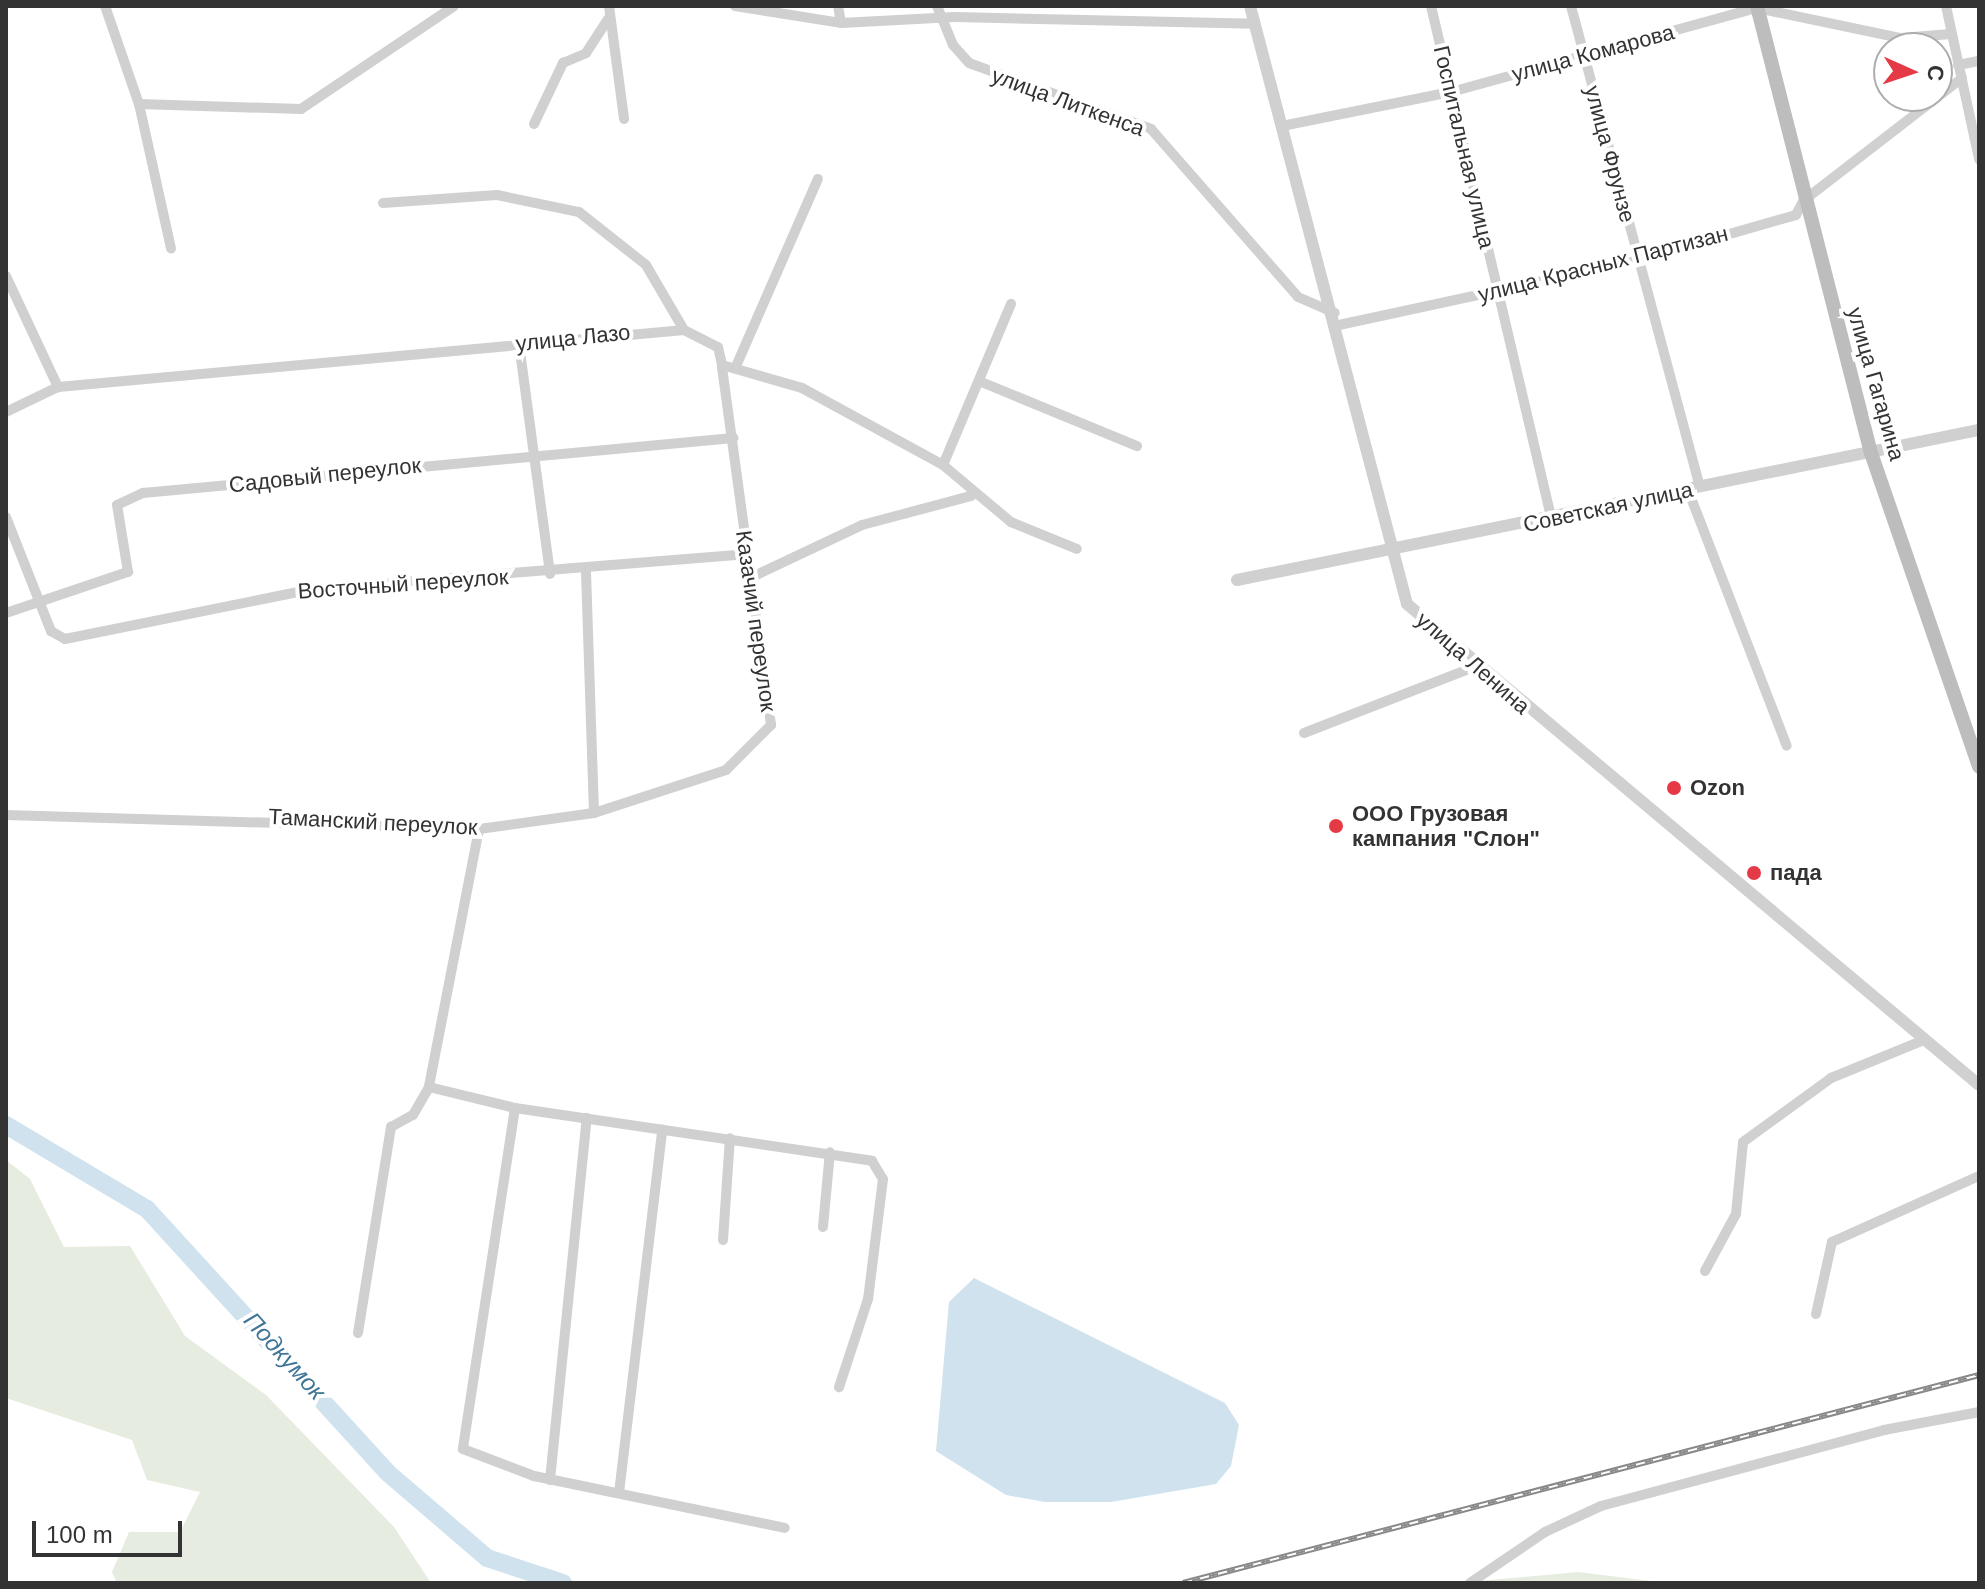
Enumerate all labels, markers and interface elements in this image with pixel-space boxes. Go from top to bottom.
street label: улица Комарова [1509,19,1677,87]
north arrow [1873,32,1953,112]
street label: Госпитальная улица [1428,43,1500,251]
street label: улица Литкенса [988,62,1148,142]
text: С [1923,65,1948,82]
street label: улица Фрунзе [1579,83,1641,225]
street label: улица Красных Партизан [1475,220,1731,308]
street label: улица Гагарина [1842,304,1910,464]
street label: улица Лазо [514,319,632,357]
street label: Садовый переулок [228,452,422,498]
street label: Советская улица [1521,476,1695,538]
street label: Казачий переулок [730,529,782,713]
street label: Восточный переулок [297,563,509,605]
street label: улица Ленина [1411,606,1535,720]
place label: Ozon [1690,775,1745,801]
marker: Ozon [1665,779,1683,797]
place label: ООО Грузовая кампания "Слон" [1352,800,1540,852]
street label: Таманский переулок [268,803,478,841]
marker: ООО Грузовая кампания "Слон" [1327,817,1345,835]
place label: пада [1770,860,1822,886]
marker: пада [1745,864,1763,882]
water label: Подкумок [238,1306,332,1406]
scale bar [36,1505,186,1555]
text: 100 m [46,1521,113,1548]

